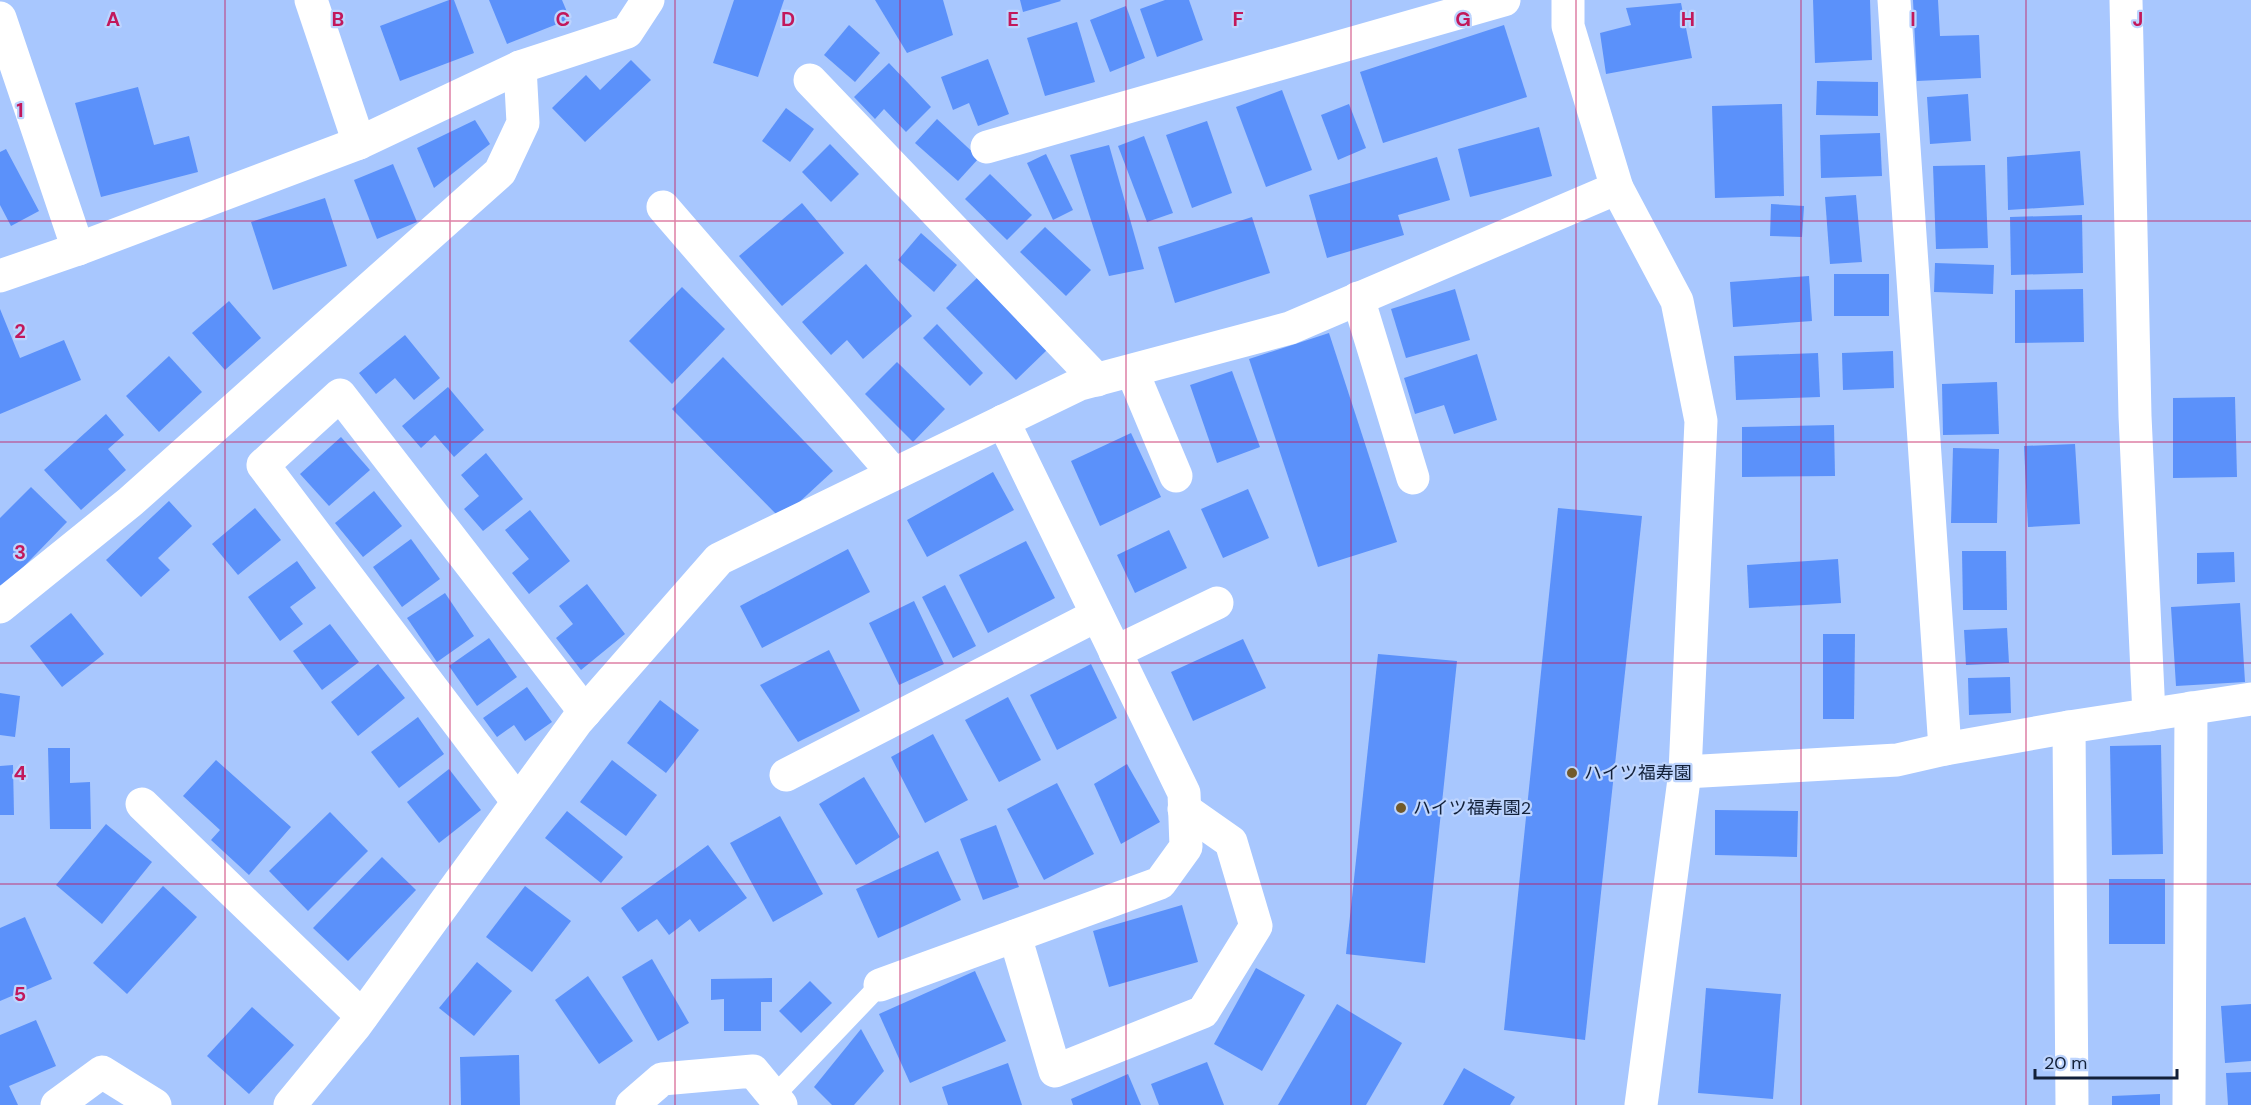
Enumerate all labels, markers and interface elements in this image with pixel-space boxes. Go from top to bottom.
text: A [106,6,120,32]
text: B [332,6,344,32]
text: C [556,6,570,32]
text: D [781,6,795,32]
text: E [1007,6,1019,32]
text: F [1232,6,1244,32]
text: G [1455,6,1471,32]
text: H [1681,6,1695,32]
text: I [1910,6,1916,32]
text: J [2133,6,2143,32]
text: 1 [16,97,24,123]
text: 2 [14,318,26,344]
text: 3 [14,539,26,565]
text: 4 [14,760,27,786]
place label: ハイツ福寿園 [1584,761,1692,785]
marker: ハイツ福寿園 [1565,766,1579,780]
place label: ハイツ福寿園2 [1413,796,1531,820]
marker: ハイツ福寿園2 [1394,801,1408,815]
text: 5 [14,981,26,1007]
scale bar [2035,1042,2178,1080]
text: 20 m [2044,1051,2087,1075]

